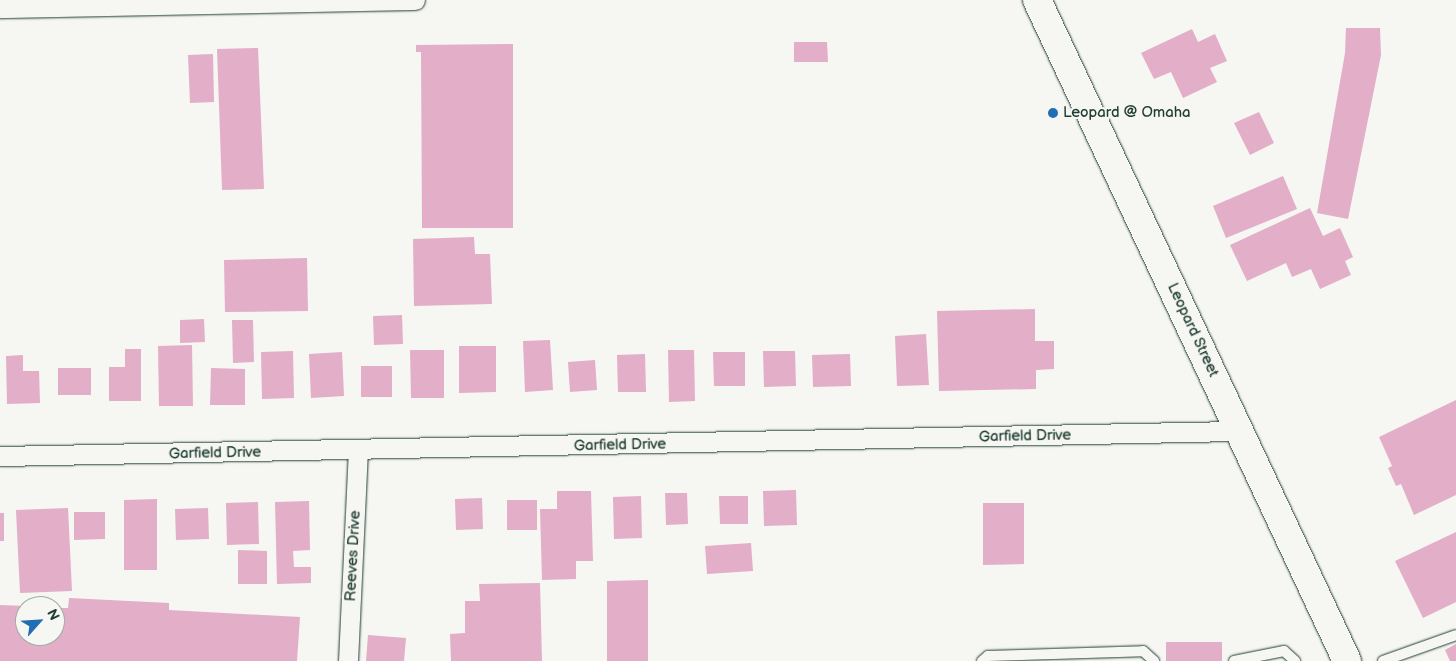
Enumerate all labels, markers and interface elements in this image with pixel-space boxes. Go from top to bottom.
place label: Leopard @ Omaha [1063,104,1191,122]
marker: Leopard @ Omaha [1047,107,1059,119]
street label: Leopard Street [1163,280,1223,380]
street label: Garfield Drive [979,426,1071,446]
street label: Garfield Drive [574,435,666,455]
street label: Garfield Drive [169,443,261,463]
street label: Reeves Drive [342,510,364,602]
north arrow [15,596,65,646]
text: N [43,606,63,623]

